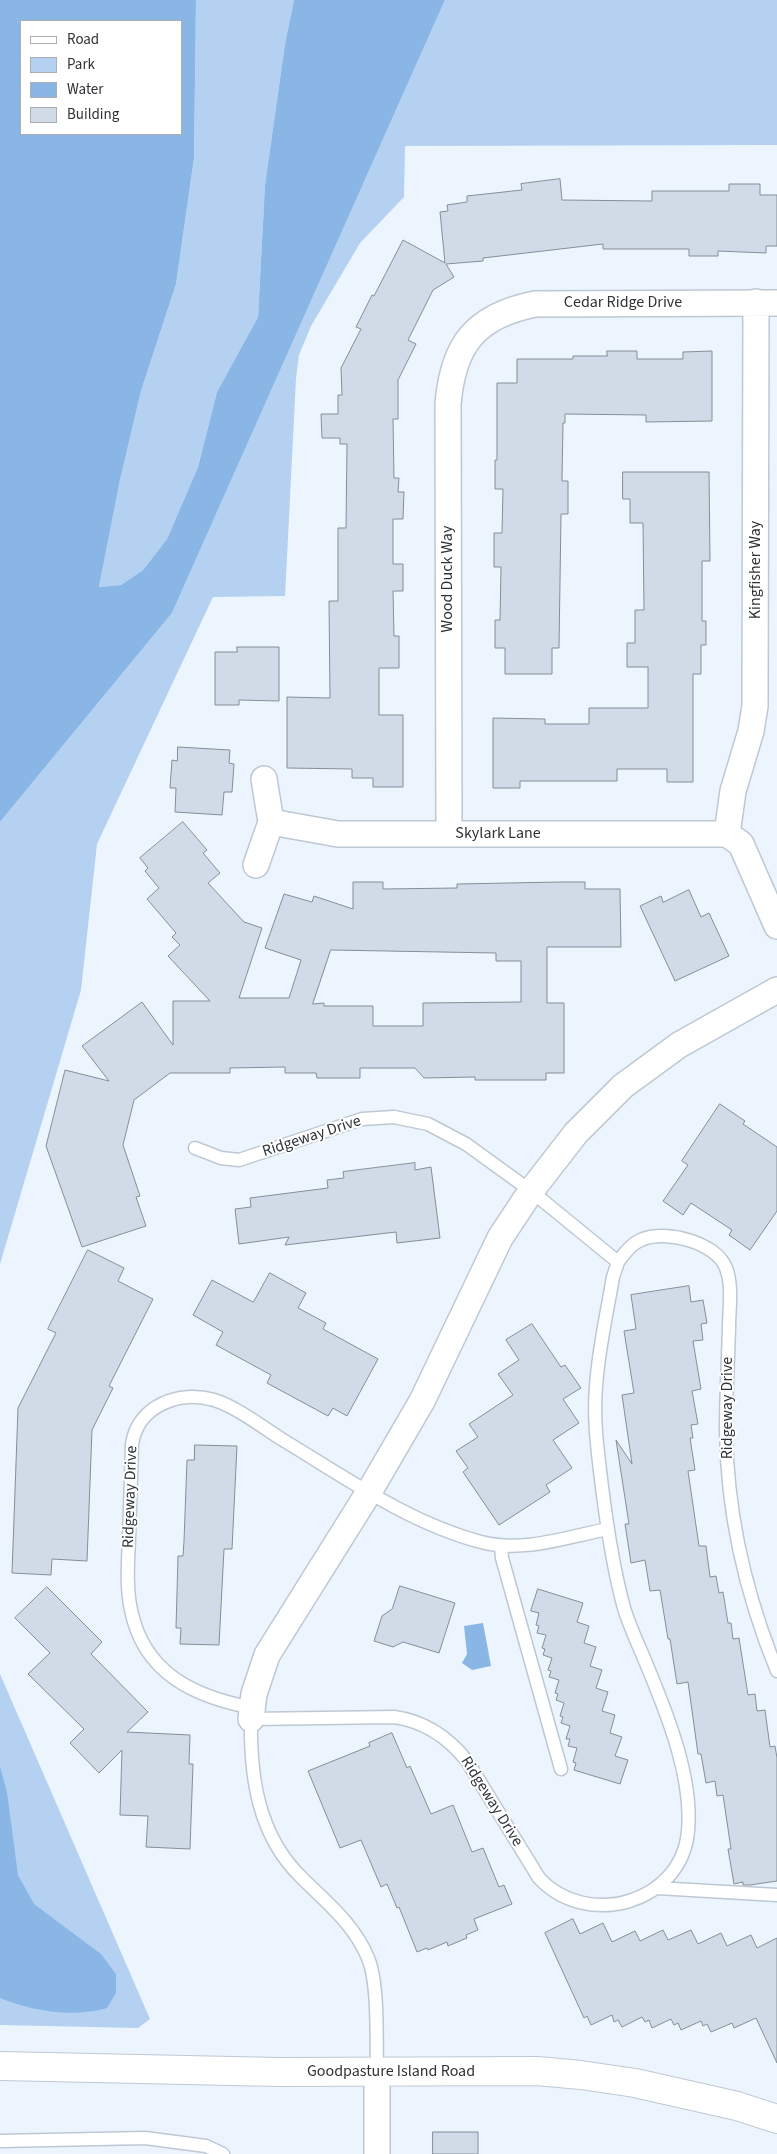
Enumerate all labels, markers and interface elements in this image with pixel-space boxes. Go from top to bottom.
legend [20,20,182,135]
text: Road [67,29,99,50]
text: Park [67,54,95,75]
text: Water [67,79,103,100]
text: Building [67,104,119,125]
street label: Cedar Ridge Drive [564,293,682,313]
street label: Kingfisher Way [746,521,766,619]
street label: Wood Duck Way [438,526,458,632]
street label: Skylark Lane [455,824,541,844]
street label: Ridgeway Drive [260,1112,364,1162]
street label: Ridgeway Drive [718,1357,738,1459]
street label: Ridgeway Drive [120,1445,142,1549]
street label: Ridgeway Drive [456,1753,526,1851]
street label: Goodpasture Island Road [307,2062,475,2082]

